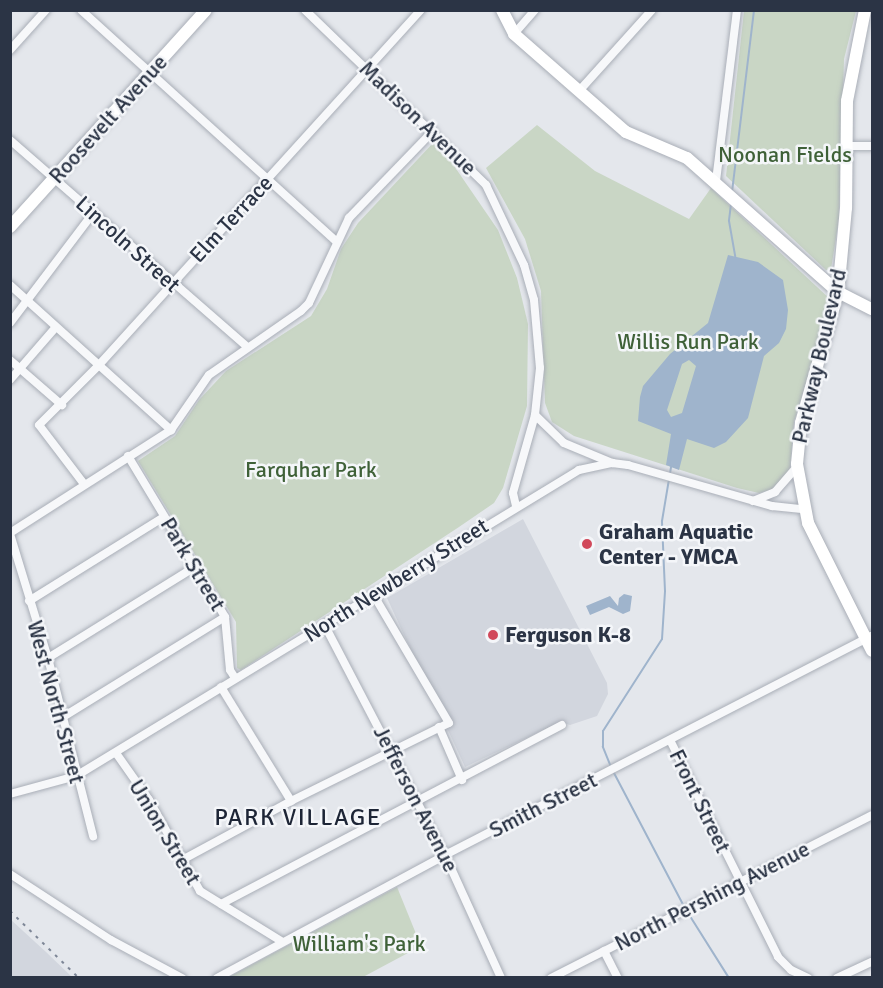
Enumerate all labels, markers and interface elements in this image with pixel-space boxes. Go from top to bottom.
street label: Roosevelt Avenue [43,49,173,189]
street label: Madison Avenue [354,55,482,181]
park label: Noonan Fields [718,142,852,168]
street label: Elm Terrace [184,170,278,268]
street label: Lincoln Street [70,190,186,298]
street label: Parkway Boulevard [786,266,852,446]
park label: Willis Run Park [617,329,759,355]
park label: Farquhar Park [245,457,377,483]
street label: Park Street [155,512,231,616]
street label: North Newberry Street [299,512,493,648]
place label: Graham Aquatic Center - YMCA [599,518,753,570]
marker: Graham Aquatic Center - YMCA [580,537,594,551]
street label: West North Street [22,618,90,786]
place label: Ferguson K-8 [505,622,631,648]
marker: Ferguson K-8 [486,628,500,642]
street label: Jefferson Avenue [368,721,464,877]
street label: Front Street [664,745,736,857]
street label: Smith Street [485,767,601,843]
street label: Union Street [123,775,207,889]
district label: PARK VILLAGE [214,804,382,832]
street label: North Pershing Avenue [610,835,814,957]
park label: William's Park [292,931,426,957]

